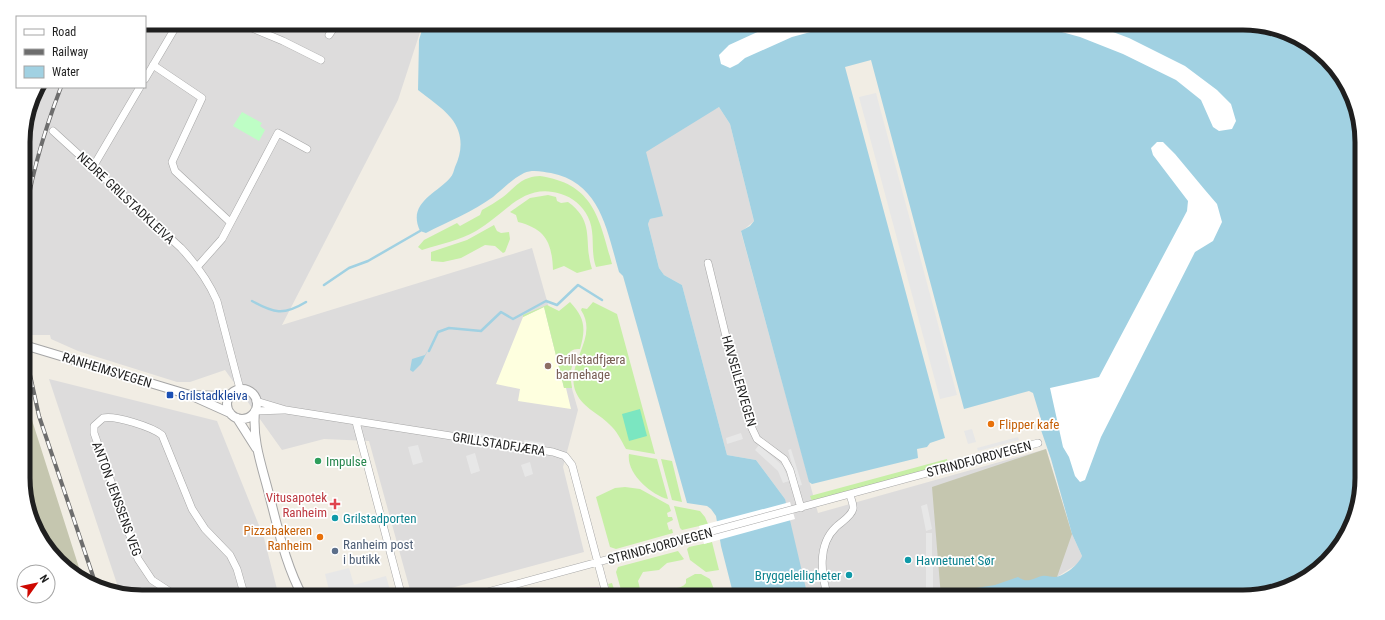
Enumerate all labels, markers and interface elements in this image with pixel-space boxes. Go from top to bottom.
legend [16,16,146,88]
text: Road [52,25,76,39]
text: Railway [52,45,88,59]
text: Water [52,65,80,79]
street label: NEDRE GRILSTADKLEIVA [74,149,178,247]
street label: HAVSEILERVEGEN [719,334,759,428]
street label: RANHEIMSVEGEN [60,349,154,391]
place label: Grillstadfjæra barnehage [556,352,625,382]
marker: Grillstadfjæra barnehage [543,361,553,371]
place label: Grilstadkleiva [178,388,248,403]
marker: Grilstadkleiva [165,390,175,400]
place label: Flipper kafe [999,417,1059,432]
marker: Flipper kafe [986,419,996,429]
street label: GRILLSTADFJÆRA [451,429,547,459]
street label: STRINDFJORDVEGEN [925,438,1033,480]
street label: ANTON JENSSENS VEG [89,440,145,558]
place label: Impulse [326,454,367,469]
marker: Impulse [313,456,323,466]
place label: Vitusapotek Ranheim [266,490,327,520]
marker: Vitusapotek Ranheim [330,499,340,509]
place label: Grilstadporten [343,511,417,526]
marker: Grilstadporten [330,513,340,523]
place label: Pizzabakeren Ranheim [243,523,312,553]
street label: STRINDFJORDVEGEN [606,525,714,567]
marker: Pizzabakeren Ranheim [315,532,325,542]
place label: Ranheim post i butikk [343,537,413,567]
marker: Ranheim post i butikk [330,546,340,556]
place label: Havnetunet Sør [916,553,995,568]
marker: Havnetunet Sør [903,555,913,565]
north arrow [16,564,56,604]
place label: Bryggeleiligheter [755,568,841,583]
marker: Bryggeleiligheter [844,570,854,580]
text: N [37,572,51,585]

